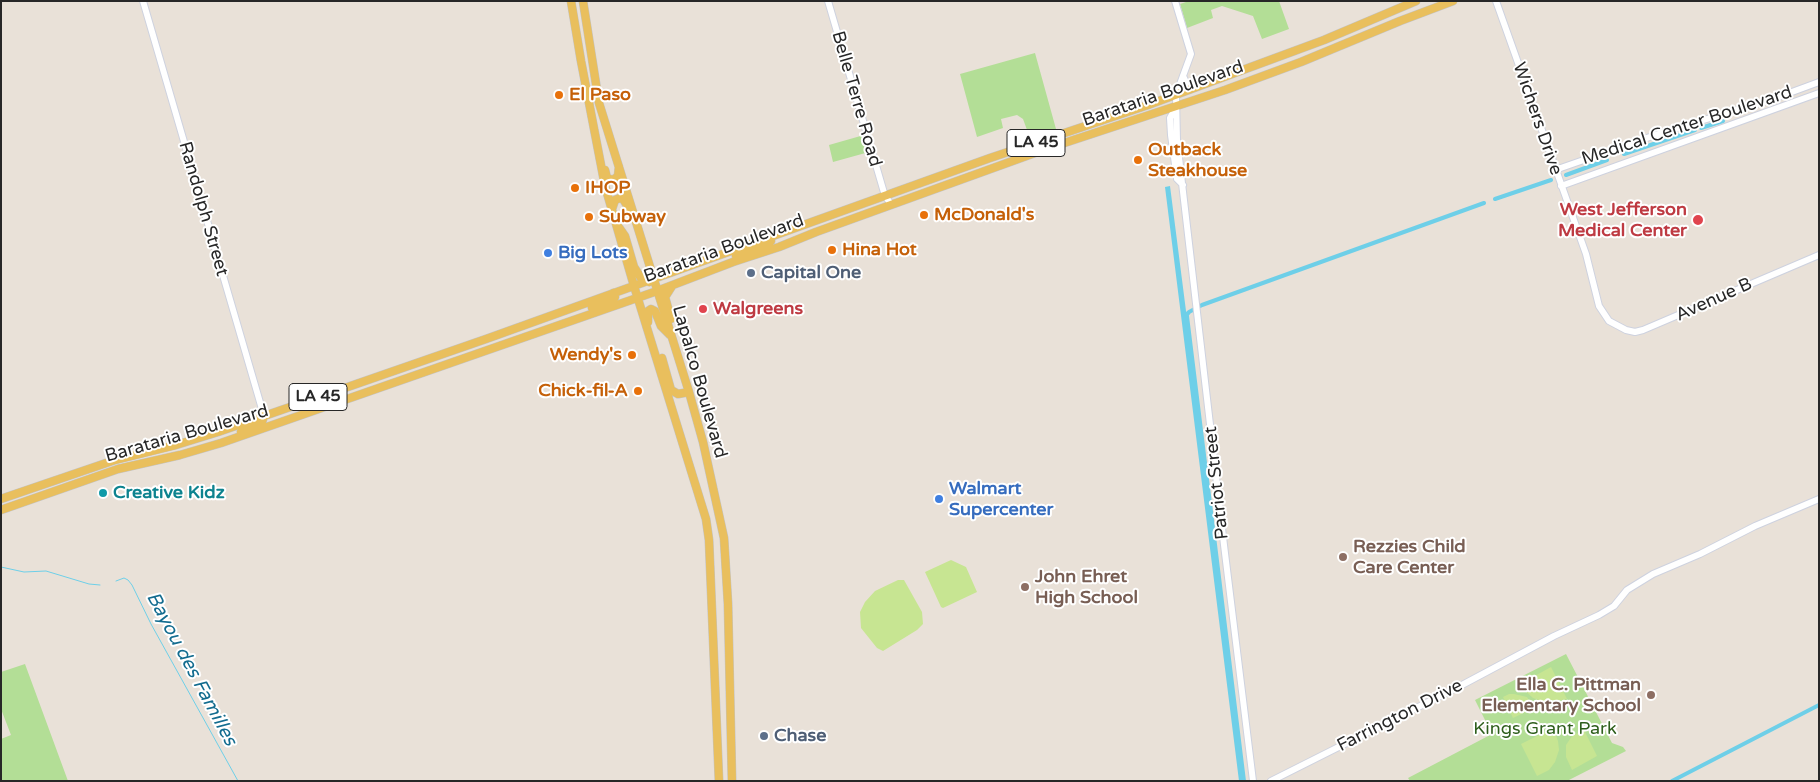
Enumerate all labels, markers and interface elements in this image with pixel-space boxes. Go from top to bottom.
street label: Belle Terre Road [826,29,886,169]
street label: Barataria Boulevard [1080,56,1246,132]
street label: Wichers Drive [1508,60,1566,178]
street label: Medical Center Boulevard [1579,82,1795,170]
place label: El Paso [569,84,631,106]
marker: El Paso [553,89,565,101]
road number: LA 45 [1007,130,1065,156]
street label: Randolph Street [173,139,233,279]
place label: Outback Steakhouse [1148,139,1247,182]
marker: Outback Steakhouse [1132,154,1144,166]
place label: IHOP [585,177,630,199]
marker: IHOP [569,182,581,194]
place label: West Jefferson Medical Center [1558,199,1687,242]
place label: McDonald's [934,204,1034,226]
place label: Subway [599,206,666,228]
marker: McDonald's [918,209,930,221]
street label: Barataria Boulevard [641,210,807,288]
marker: Subway [583,211,595,223]
marker: West Jefferson Medical Center [1691,213,1705,227]
place label: Hina Hot [842,239,917,261]
place label: Big Lots [558,242,628,264]
marker: Hina Hot [826,244,838,256]
marker: Big Lots [542,247,554,259]
place label: Capital One [761,262,861,284]
marker: Capital One [745,267,757,279]
street label: Avenue B [1672,274,1756,326]
place label: Walgreens [713,298,803,320]
street label: Lapalco Boulevard [667,303,731,461]
marker: Walgreens [697,303,709,315]
place label: Wendy's [550,344,622,366]
marker: Wendy's [626,349,638,361]
place label: Chick-fil-A [538,380,628,402]
road number: LA 45 [289,384,347,411]
marker: Chick-fil-A [632,385,644,397]
street label: Barataria Boulevard [103,400,271,468]
street label: Patriot Street [1200,425,1234,541]
place label: Walmart Supercenter [949,478,1053,520]
place label: Creative Kidz [113,482,225,504]
marker: Creative Kidz [97,487,109,499]
marker: Walmart Supercenter [933,493,945,505]
place label: Rezzies Child Care Center [1353,536,1466,578]
marker: Rezzies Child Care Center [1337,551,1349,563]
place label: John Ehret High School [1035,566,1138,608]
marker: John Ehret High School [1019,581,1031,593]
water label: Bayou des Familles [141,588,241,750]
place label: Ella C. Pittman Elementary School [1481,674,1641,716]
street label: Farrington Drive [1334,675,1466,757]
marker: Ella C. Pittman Elementary School [1645,689,1657,701]
park label: Kings Grant Park [1473,718,1617,740]
place label: Chase [774,725,826,747]
marker: Chase [758,730,770,742]

